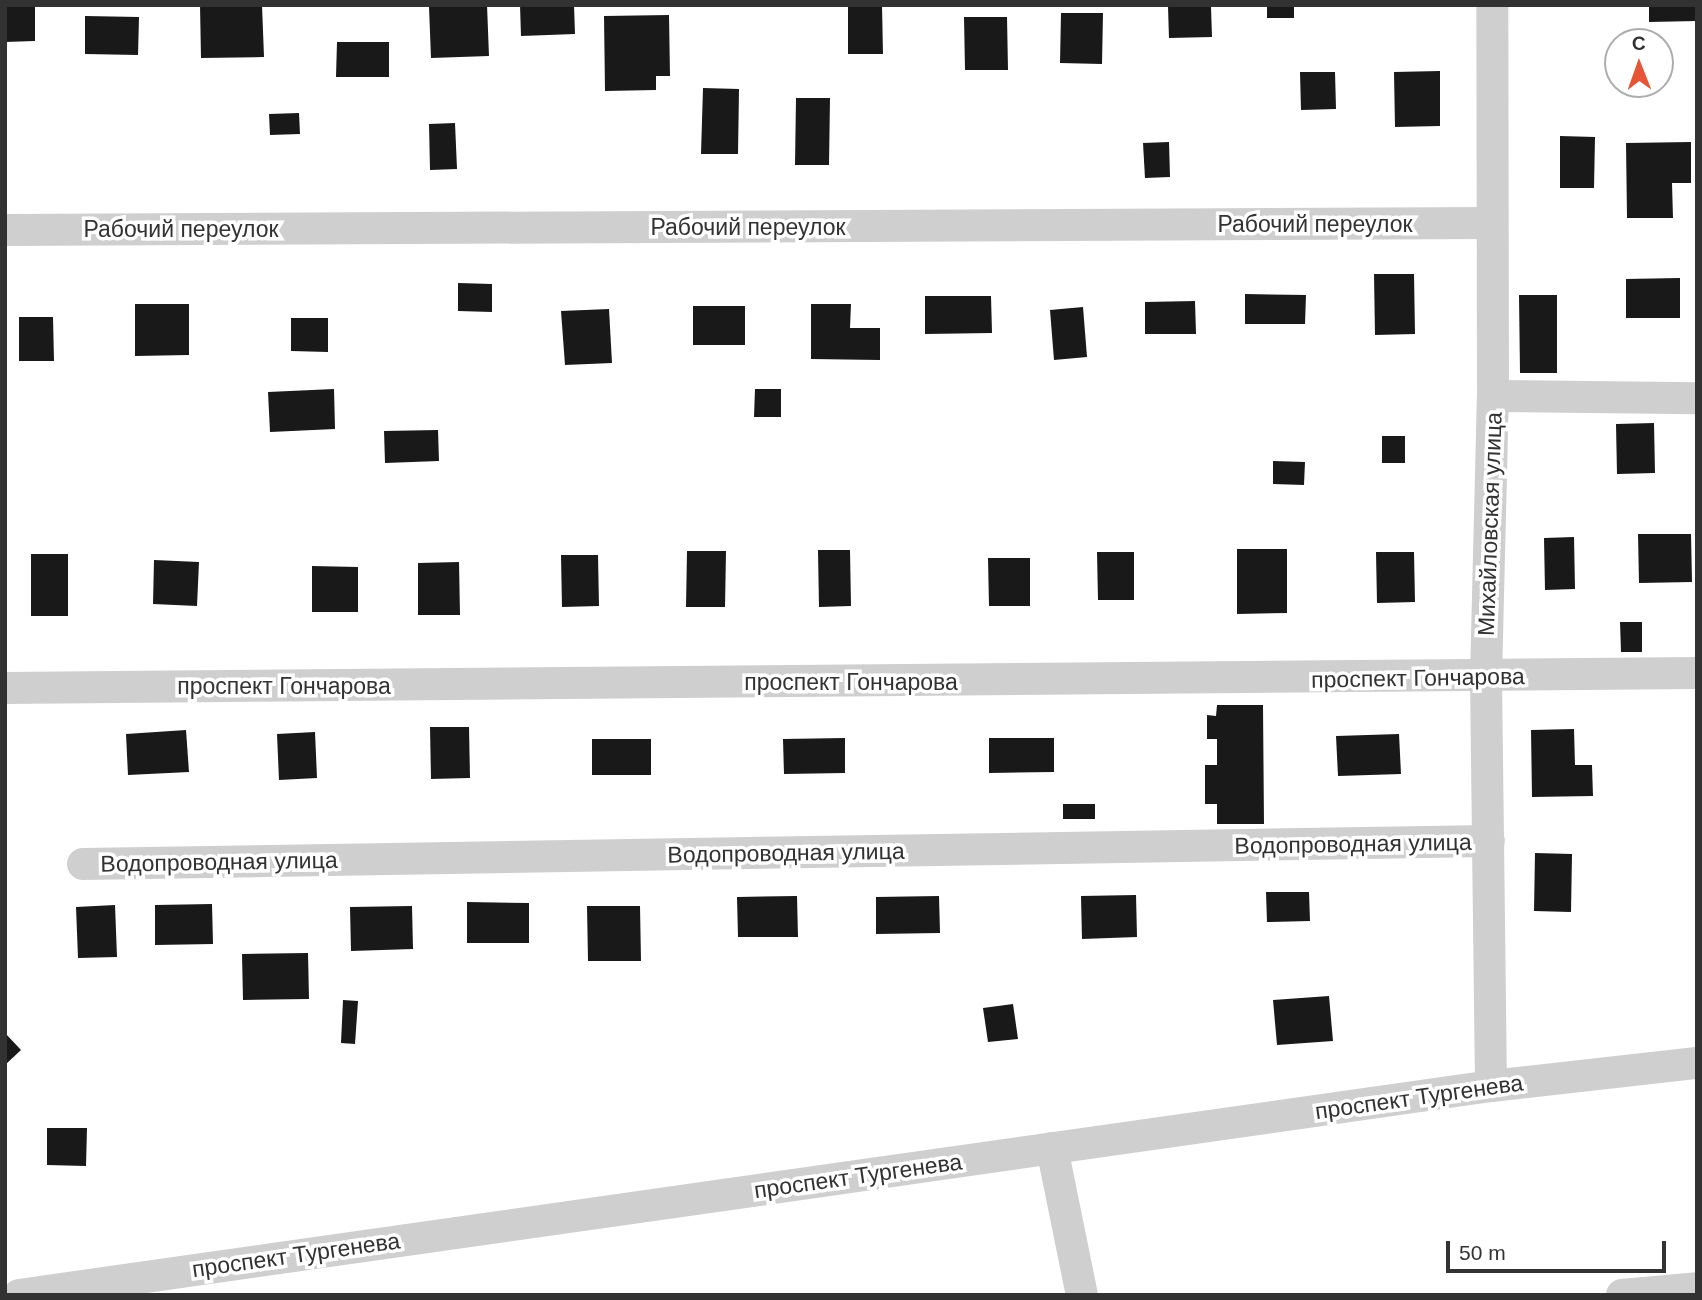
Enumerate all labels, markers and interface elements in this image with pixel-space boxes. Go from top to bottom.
north arrow [1604,28,1674,98]
text: С [1632,33,1646,54]
street label: Рабочий переулок [1218,210,1412,238]
street label: Рабочий переулок [651,213,845,241]
street label: Рабочий переулок [84,215,278,243]
street label: Михайловская улица [1472,411,1508,637]
street label: проспект Гончарова [1311,662,1525,694]
street label: проспект Гончарова [744,668,958,696]
street label: проспект Гончарова [177,672,391,700]
street label: Водопроводная улица [1234,828,1472,860]
street label: Водопроводная улица [667,837,905,869]
street label: Водопроводная улица [100,846,338,878]
street label: проспект Тургенева [1313,1069,1525,1125]
street label: проспект Тургенева [752,1148,964,1204]
scale bar [1450,1226,1670,1270]
street label: проспект Тургенева [190,1227,402,1283]
text: 50 m [1459,1241,1506,1264]

